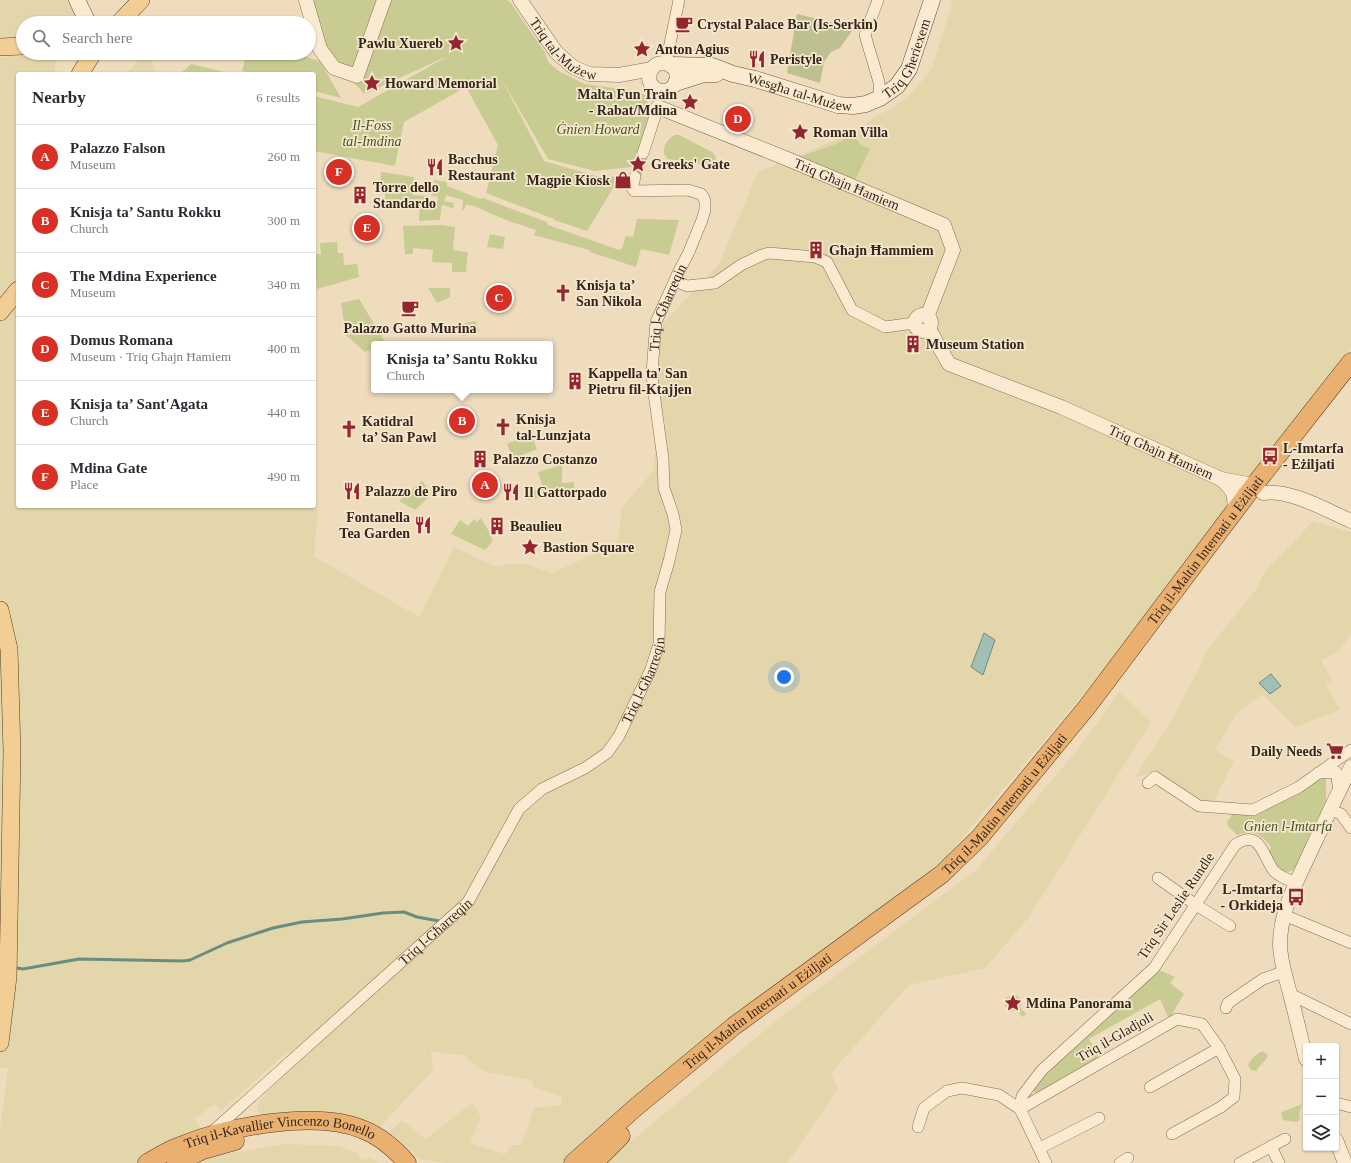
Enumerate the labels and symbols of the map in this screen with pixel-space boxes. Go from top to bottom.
cafe icon: Crystal Palace Bar (Is-Serkin) [674,14,694,34]
street label: Triq tal-Mużew [527,15,598,82]
place label: Crystal Palace Bar (Is-Serkin) [697,17,878,33]
street label: Triq Għeriexem [880,17,933,101]
place icon: Pawlu Xuereb [446,33,466,53]
place label: Pawlu Xuereb [358,36,443,51]
place icon: Anton Agius [632,39,652,59]
place label: Anton Agius [655,42,730,57]
restaurant icon: Peristyle [747,49,767,69]
place label: Peristyle [770,52,822,67]
street label: Wesgħa tal-Mużew [746,70,853,113]
place icon: Howard Memorial [362,73,382,93]
place label: Howard Memorial [385,76,497,91]
place label: Malta Fun Train - Rabat/Mdina [577,87,677,118]
place icon: Malta Fun Train - Rabat/Mdina [680,92,700,112]
pin: D [725,104,751,134]
park label: Il-Foss tal-Imdina [342,118,402,149]
park label: Ġnien Howard [556,121,641,137]
place icon: Roman Villa [790,122,810,142]
place label: Roman Villa [813,125,888,140]
place label: Bacchus Restaurant [448,152,515,183]
place icon: Greeks' Gate [628,154,648,174]
street label: Triq Għajn Ħamiem [792,155,902,213]
pin: F [326,157,352,187]
restaurant icon: Bacchus Restaurant [425,157,445,177]
place label: Greeks' Gate [651,157,730,172]
shop icon: Magpie Kiosk [613,170,633,190]
place label: Magpie Kiosk [526,173,610,188]
place label: Torre dello Standardo [373,180,439,211]
building icon: Torre dello Standardo [350,185,370,205]
pin: E [354,213,380,243]
building icon: Għajn Ħammiem [806,240,826,260]
place label: Għajn Ħammiem [829,243,934,258]
street label: Triq l-Għarreqin [646,261,689,352]
place label: Knisja ta’ San Nikola [576,278,642,309]
pin: C [486,283,512,313]
church icon: Knisja ta’ San Nikola [553,283,573,303]
cafe icon: Palazzo Gatto Murina [400,298,420,318]
place label: Palazzo Gatto Murina [344,321,476,336]
building icon: Museum Station [903,334,923,354]
place label: Museum Station [926,337,1025,352]
place label: Kappella ta' San Pietru fil-Ktajjen [588,366,692,397]
building icon: Kappella ta' San Pietru fil-Ktajjen [565,371,585,391]
pin: B [449,406,475,436]
place label: Knisja tal-Lunzjata [516,412,591,443]
place label: Katidral ta’ San Pawl [362,414,437,445]
church icon: Knisja tal-Lunzjata [493,417,513,437]
church icon: Katidral ta’ San Pawl [339,419,359,439]
street label: Triq Għajn Ħamiem [1106,422,1216,482]
place label: L-Imtarfa - Eżiljati [1283,441,1344,472]
bus stop icon: L-Imtarfa - Eżiljati [1260,446,1280,466]
building icon: Palazzo Costanzo [470,449,490,469]
place label: Palazzo Costanzo [493,452,598,467]
pin: A [472,470,498,500]
street label: Triq il-Maltin Internati u Eżiljati [1144,473,1266,627]
restaurant icon: Palazzo de Piro [342,481,362,501]
restaurant icon: Il Gattorpado [501,482,521,502]
place label: Palazzo de Piro [365,484,457,499]
place label: Il Gattorpado [524,485,607,500]
place label: Fontanella Tea Garden [339,510,410,541]
restaurant icon: Fontanella Tea Garden [413,515,433,535]
building icon: Beaulieu [487,516,507,536]
place label: Beaulieu [510,519,562,534]
place icon: Bastion Square [520,537,540,557]
place label: Bastion Square [543,540,634,555]
street label: Triq l-Għarreqin [619,637,667,726]
your location [774,667,794,687]
street label: Triq il-Maltin Internati u Eżiljati [939,730,1070,877]
supermarket icon: Daily Needs [1325,741,1345,761]
place label: Daily Needs [1251,744,1323,759]
park label: Gnien l-Imtarfa [1244,819,1332,834]
street label: Triq Sir Leslie Rundle [1135,850,1217,962]
place label: L-Imtarfa - Orkideja [1220,882,1283,913]
bus stop icon: L-Imtarfa - Orkideja [1286,887,1306,907]
street label: Triq l-Għarreqin [396,895,475,968]
street label: Triq il-Maltin Internati u Eżiljati [680,950,834,1072]
place icon: Mdina Panorama [1003,993,1023,1013]
place label: Mdina Panorama [1026,996,1131,1011]
street label: Triq il-Gladjoli [1074,1009,1156,1065]
street label: Triq il-Kavallier Vincenzo Bonello [182,1113,379,1151]

